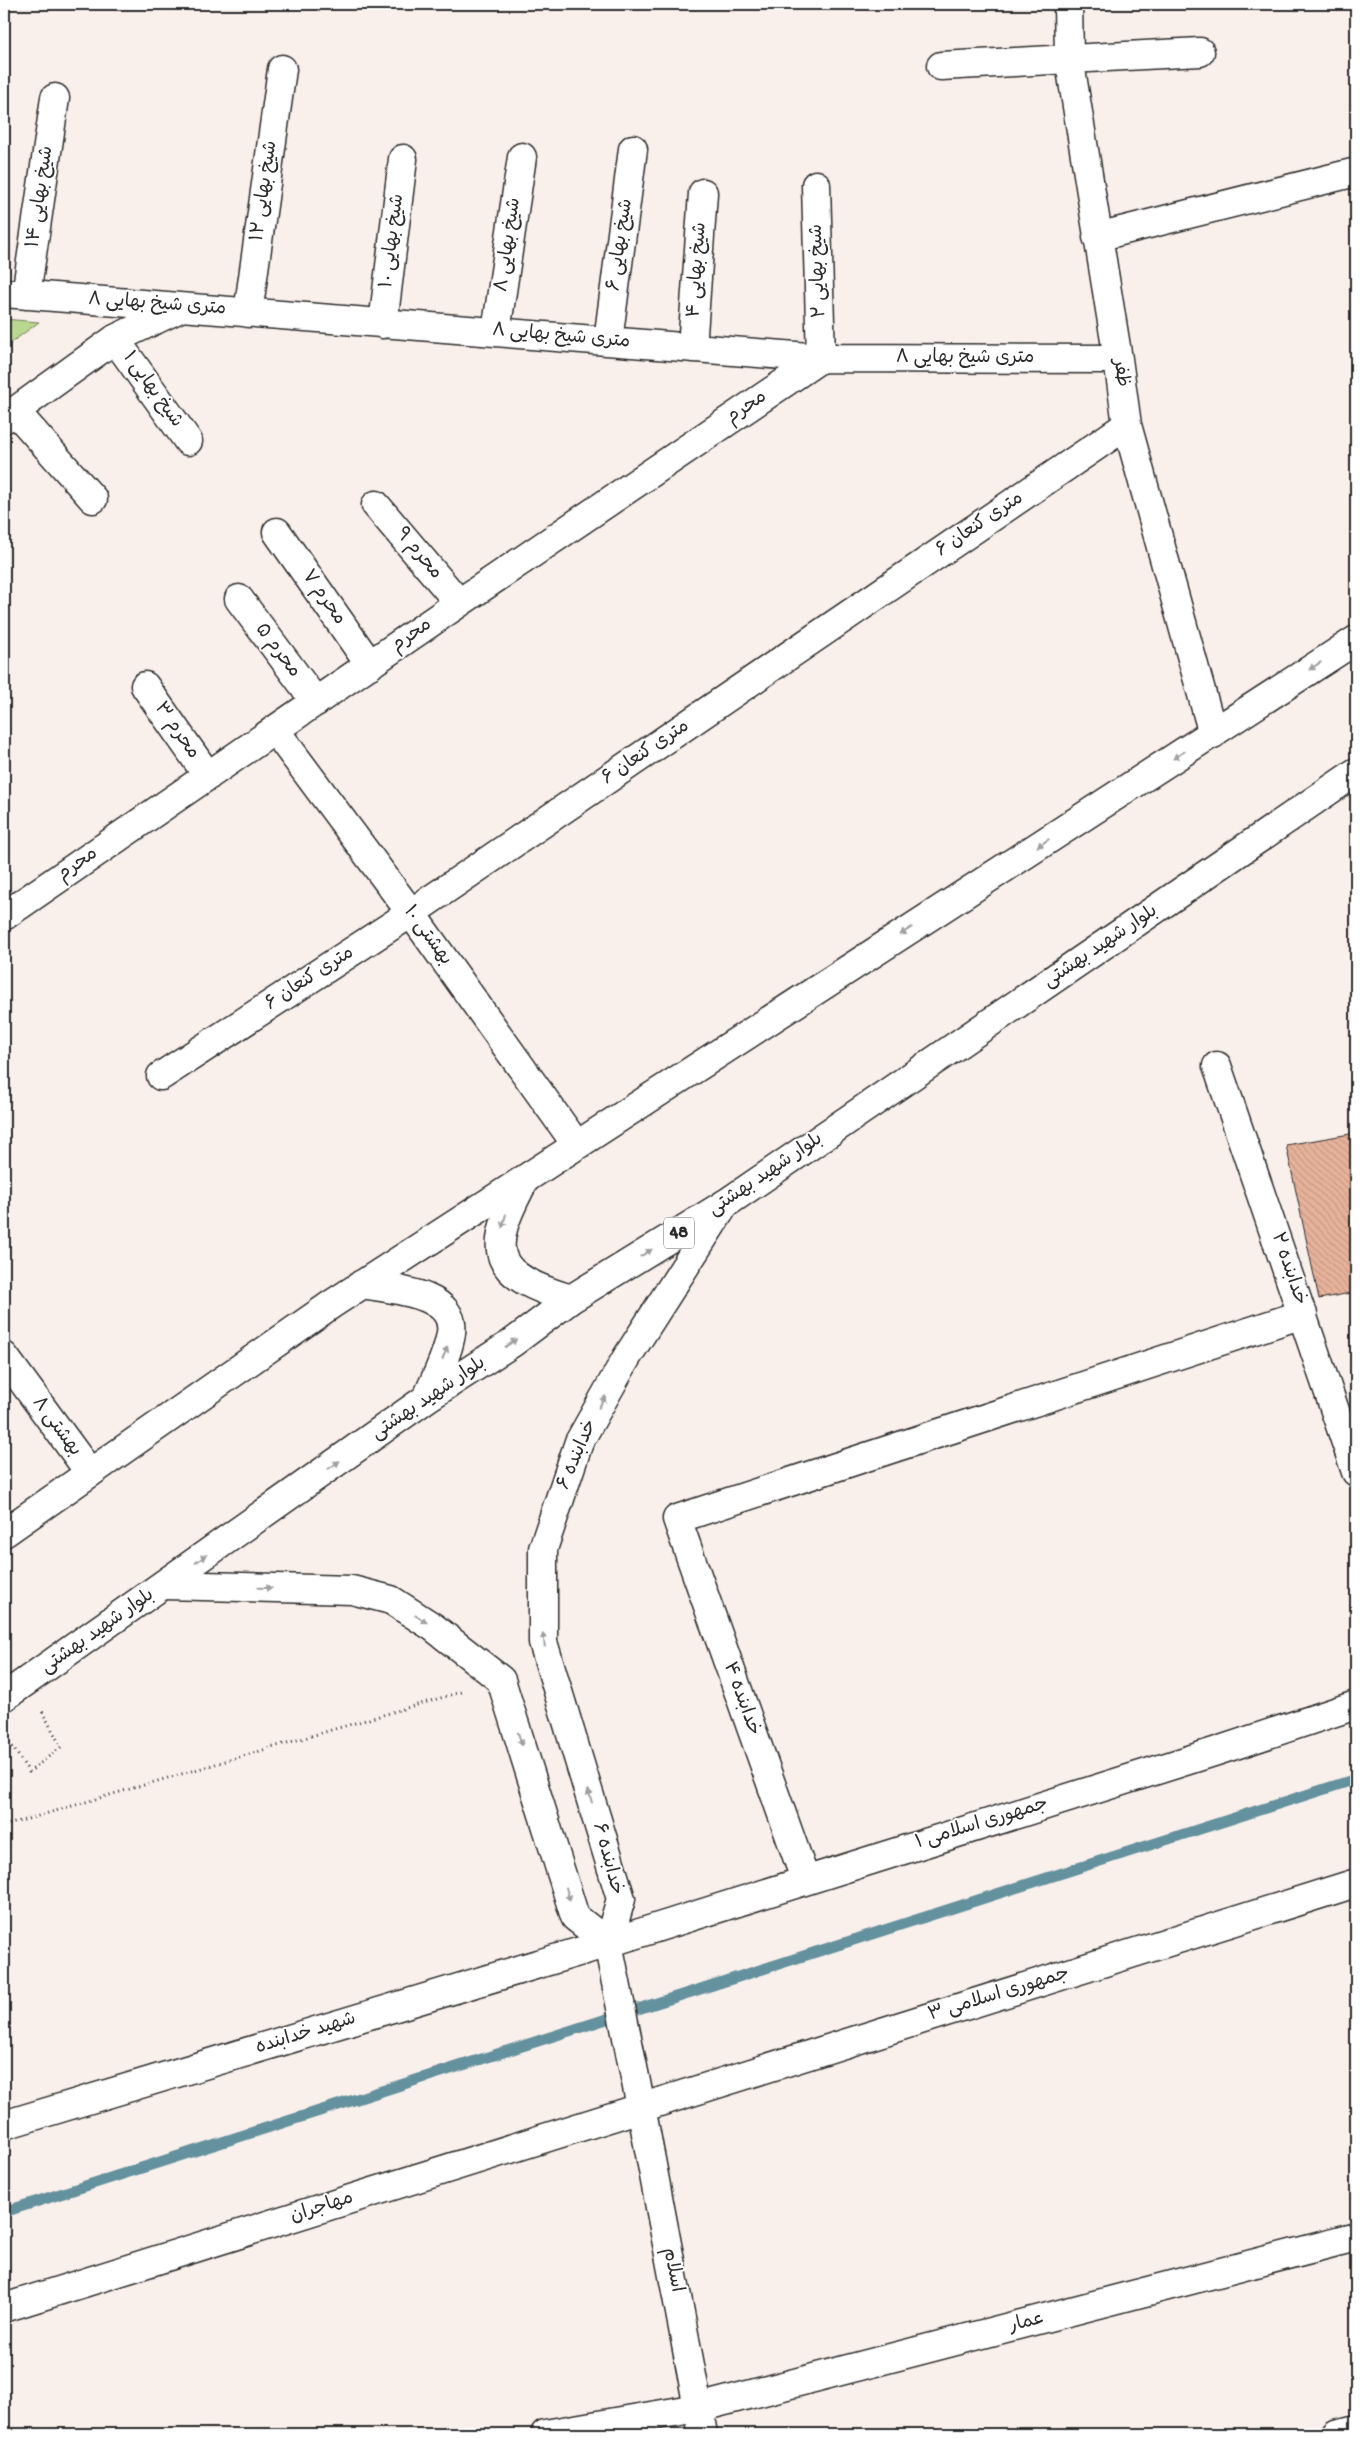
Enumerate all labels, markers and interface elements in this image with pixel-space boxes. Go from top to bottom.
street label: شیخ بهایی ۱۲ [247,139,283,243]
street label: شیخ بهایی ۱۴ [22,145,60,249]
street label: شیخ بهایی ۱۰ [376,193,410,289]
street label: شیخ بهایی ۸ [491,196,527,294]
street label: شیخ بهایی ۶ [603,197,639,293]
street label: شیخ بهایی ۴ [683,221,713,319]
street label: شیخ بهایی ۲ [806,223,832,319]
street label: ۸ متری شیخ بهایی [87,289,227,321]
street label: ۸ متری شیخ بهایی [491,320,631,354]
street label: شیخ بهایی ۱ [117,347,187,433]
street label: ۸ متری شیخ بهایی [896,347,1034,370]
street label: ظفر [1106,355,1133,389]
street label: محرم [722,386,772,430]
street label: ۶ متری کنعان [932,487,1028,563]
street label: محرم ۹ [390,523,446,585]
street label: محرم ۷ [296,566,350,630]
street label: محرم [387,614,437,658]
street label: محرم ۵ [249,619,305,683]
one-way arrow [1309,662,1322,671]
street label: محرم ۳ [148,698,204,764]
street label: ۶ متری کنعان [598,715,694,791]
one-way arrow [1173,750,1186,760]
one-way arrow [1036,838,1049,848]
street label: محرم [53,843,103,887]
street label: بلوار شهید بهشتی [1039,900,1163,994]
street label: بهشتی ۱۰ [398,901,456,971]
one-way arrow [899,926,913,936]
street label: ۶ متری کنعان [261,942,359,1016]
street label: بلوار شهید بهشتی [704,1128,828,1222]
one-way arrow [500,1213,508,1228]
road number: 48 [664,1218,694,1248]
street label: خدابنده ۲ [1265,1230,1311,1308]
one-way arrow [639,1248,652,1257]
one-way arrow [504,1338,518,1348]
one-way arrow [441,1345,449,1360]
street label: بلوار شهید بهشتی [367,1352,491,1446]
street label: بهشتی ۸ [26,1393,86,1461]
one-way arrow [597,1395,606,1408]
street label: خدابنده ۶ [553,1417,603,1493]
one-way arrow [327,1460,341,1470]
one-way arrow [194,1554,208,1564]
street label: بلوار شهید بهشتی [37,1584,159,1680]
one-way arrow [258,1585,274,1593]
one-way arrow [415,1615,428,1624]
one-way arrow [540,1631,548,1647]
street label: خدابنده ۴ [717,1659,765,1739]
one-way arrow [516,1732,524,1747]
one-way arrow [585,1788,593,1803]
street label: جمهوری اسلامی ۱ [913,1793,1051,1855]
street label: خدابنده ۶ [586,1820,628,1898]
one-way arrow [565,1887,573,1902]
street label: جمهوری اسلامی ۳ [926,1963,1072,2027]
street label: شهید خدابنده [253,2008,359,2060]
street label: مهاجران [288,2187,356,2229]
street label: اسلام [656,2246,688,2294]
street label: عمار [1006,2307,1047,2339]

